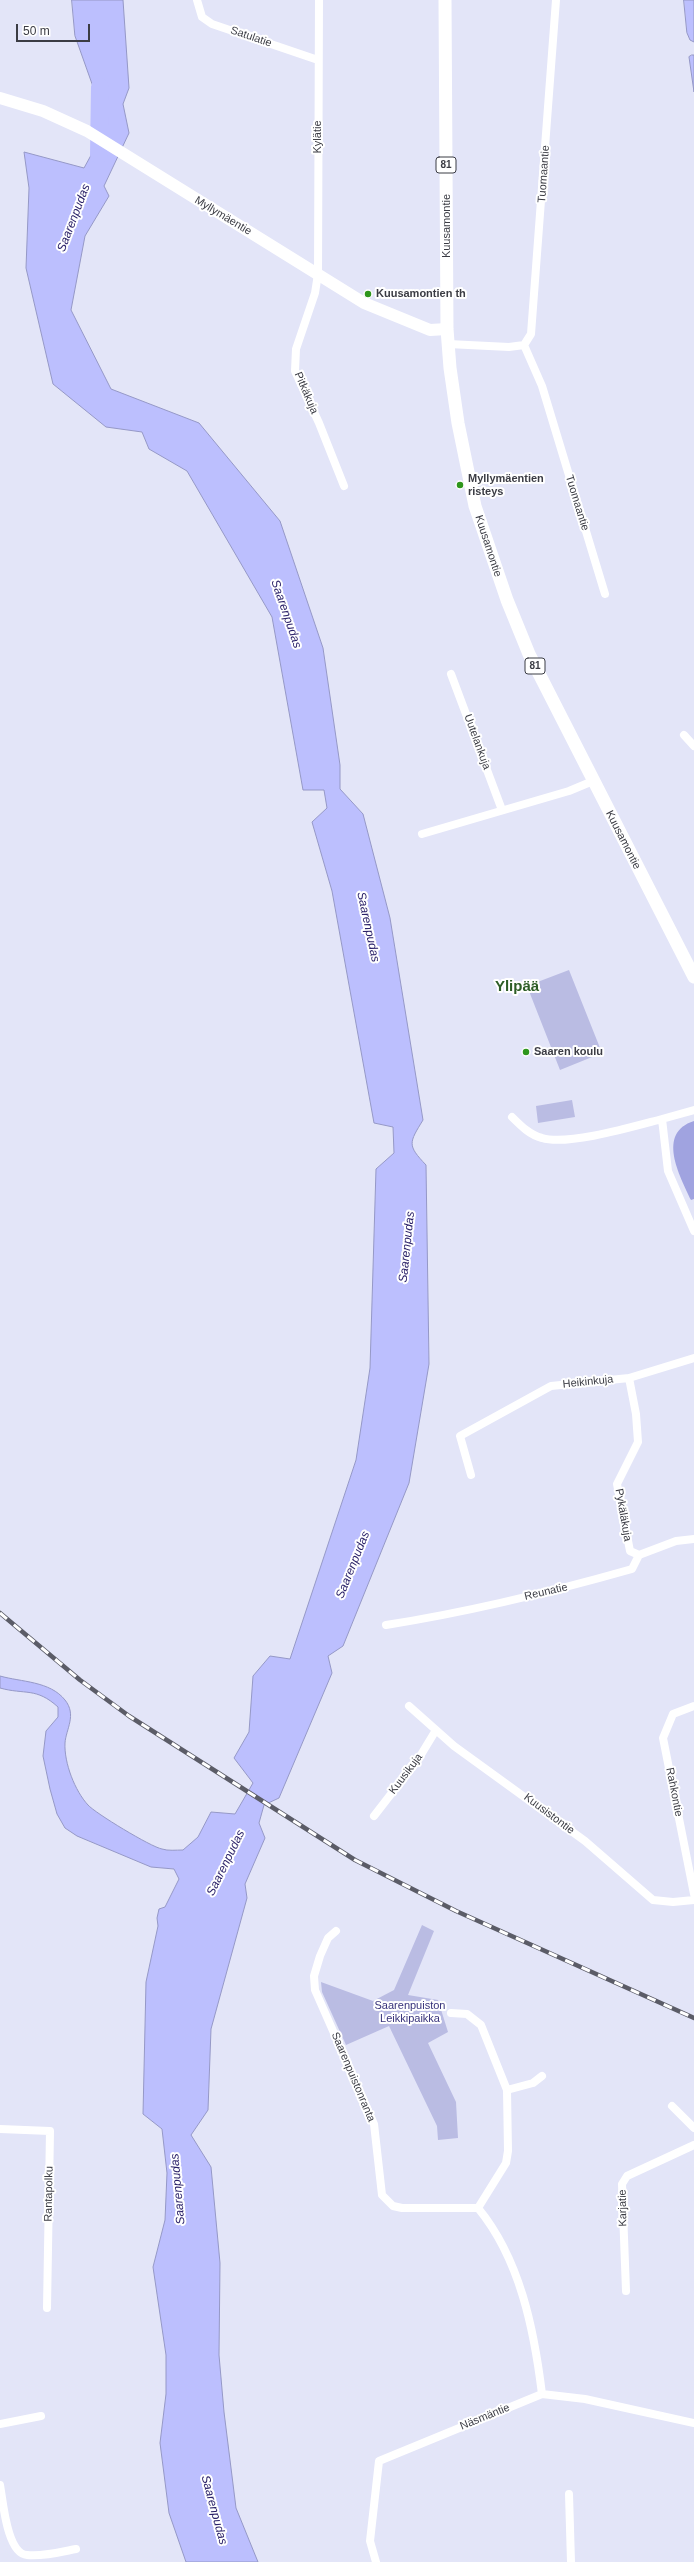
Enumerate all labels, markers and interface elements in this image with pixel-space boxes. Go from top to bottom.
scale bar [18,16,92,42]
text: 50 m [23,24,50,38]
street label: Satulatie [229,24,273,50]
street label: Kylätie [311,120,325,154]
street label: Tuomaantie [535,145,553,203]
road number: 81 [436,157,456,173]
water label: Saarenpudas [54,182,94,254]
street label: Myllymäentie [192,194,254,238]
street label: Kuusamontie [440,194,454,258]
place label: Kuusamontien th [376,287,466,301]
marker: Kuusamontien th [363,289,373,299]
street label: Pitkäkuja [291,370,321,416]
place label: Myllymäentien risteys [468,472,544,498]
street label: Tuomaantie [562,473,592,533]
marker: Myllymäentien risteys [455,480,465,490]
street label: Kuusamontie [472,513,504,579]
water label: Saarenpudas [268,578,304,650]
road number: 81 [525,658,545,674]
street label: Uutelankuja [461,712,493,772]
street label: Kuusamontie [603,808,643,872]
water label: Saarenpudas [354,891,382,963]
district label: Ylipää [495,978,539,996]
place label: Saaren koulu [534,1045,603,1059]
marker: Saaren koulu [521,1047,531,1057]
water label: Saarenpudas [396,1211,418,1283]
street label: Heikinkuja [562,1373,614,1391]
street label: Pykäläkuja [612,1488,634,1542]
water label: Saarenpudas [333,1529,373,1601]
street label: Reunatie [523,1581,569,1603]
street label: Kuusikuja [386,1751,426,1797]
street label: Rahkontie [663,1766,685,1818]
street label: Kuusistontie [521,1791,577,1837]
water label: Saarenpudas [204,1828,248,1898]
park label: Saarenpuiston Leikkipaikka [375,1999,445,2025]
street label: Saarenpuistonranta [328,2030,378,2124]
water label: Saarenpudas [168,2153,188,2225]
street label: Rantapolku [42,2166,56,2222]
street label: Karjatie [616,2189,630,2227]
street label: Näsmäntie [458,2401,512,2433]
water label: Saarenpudas [198,2474,230,2546]

